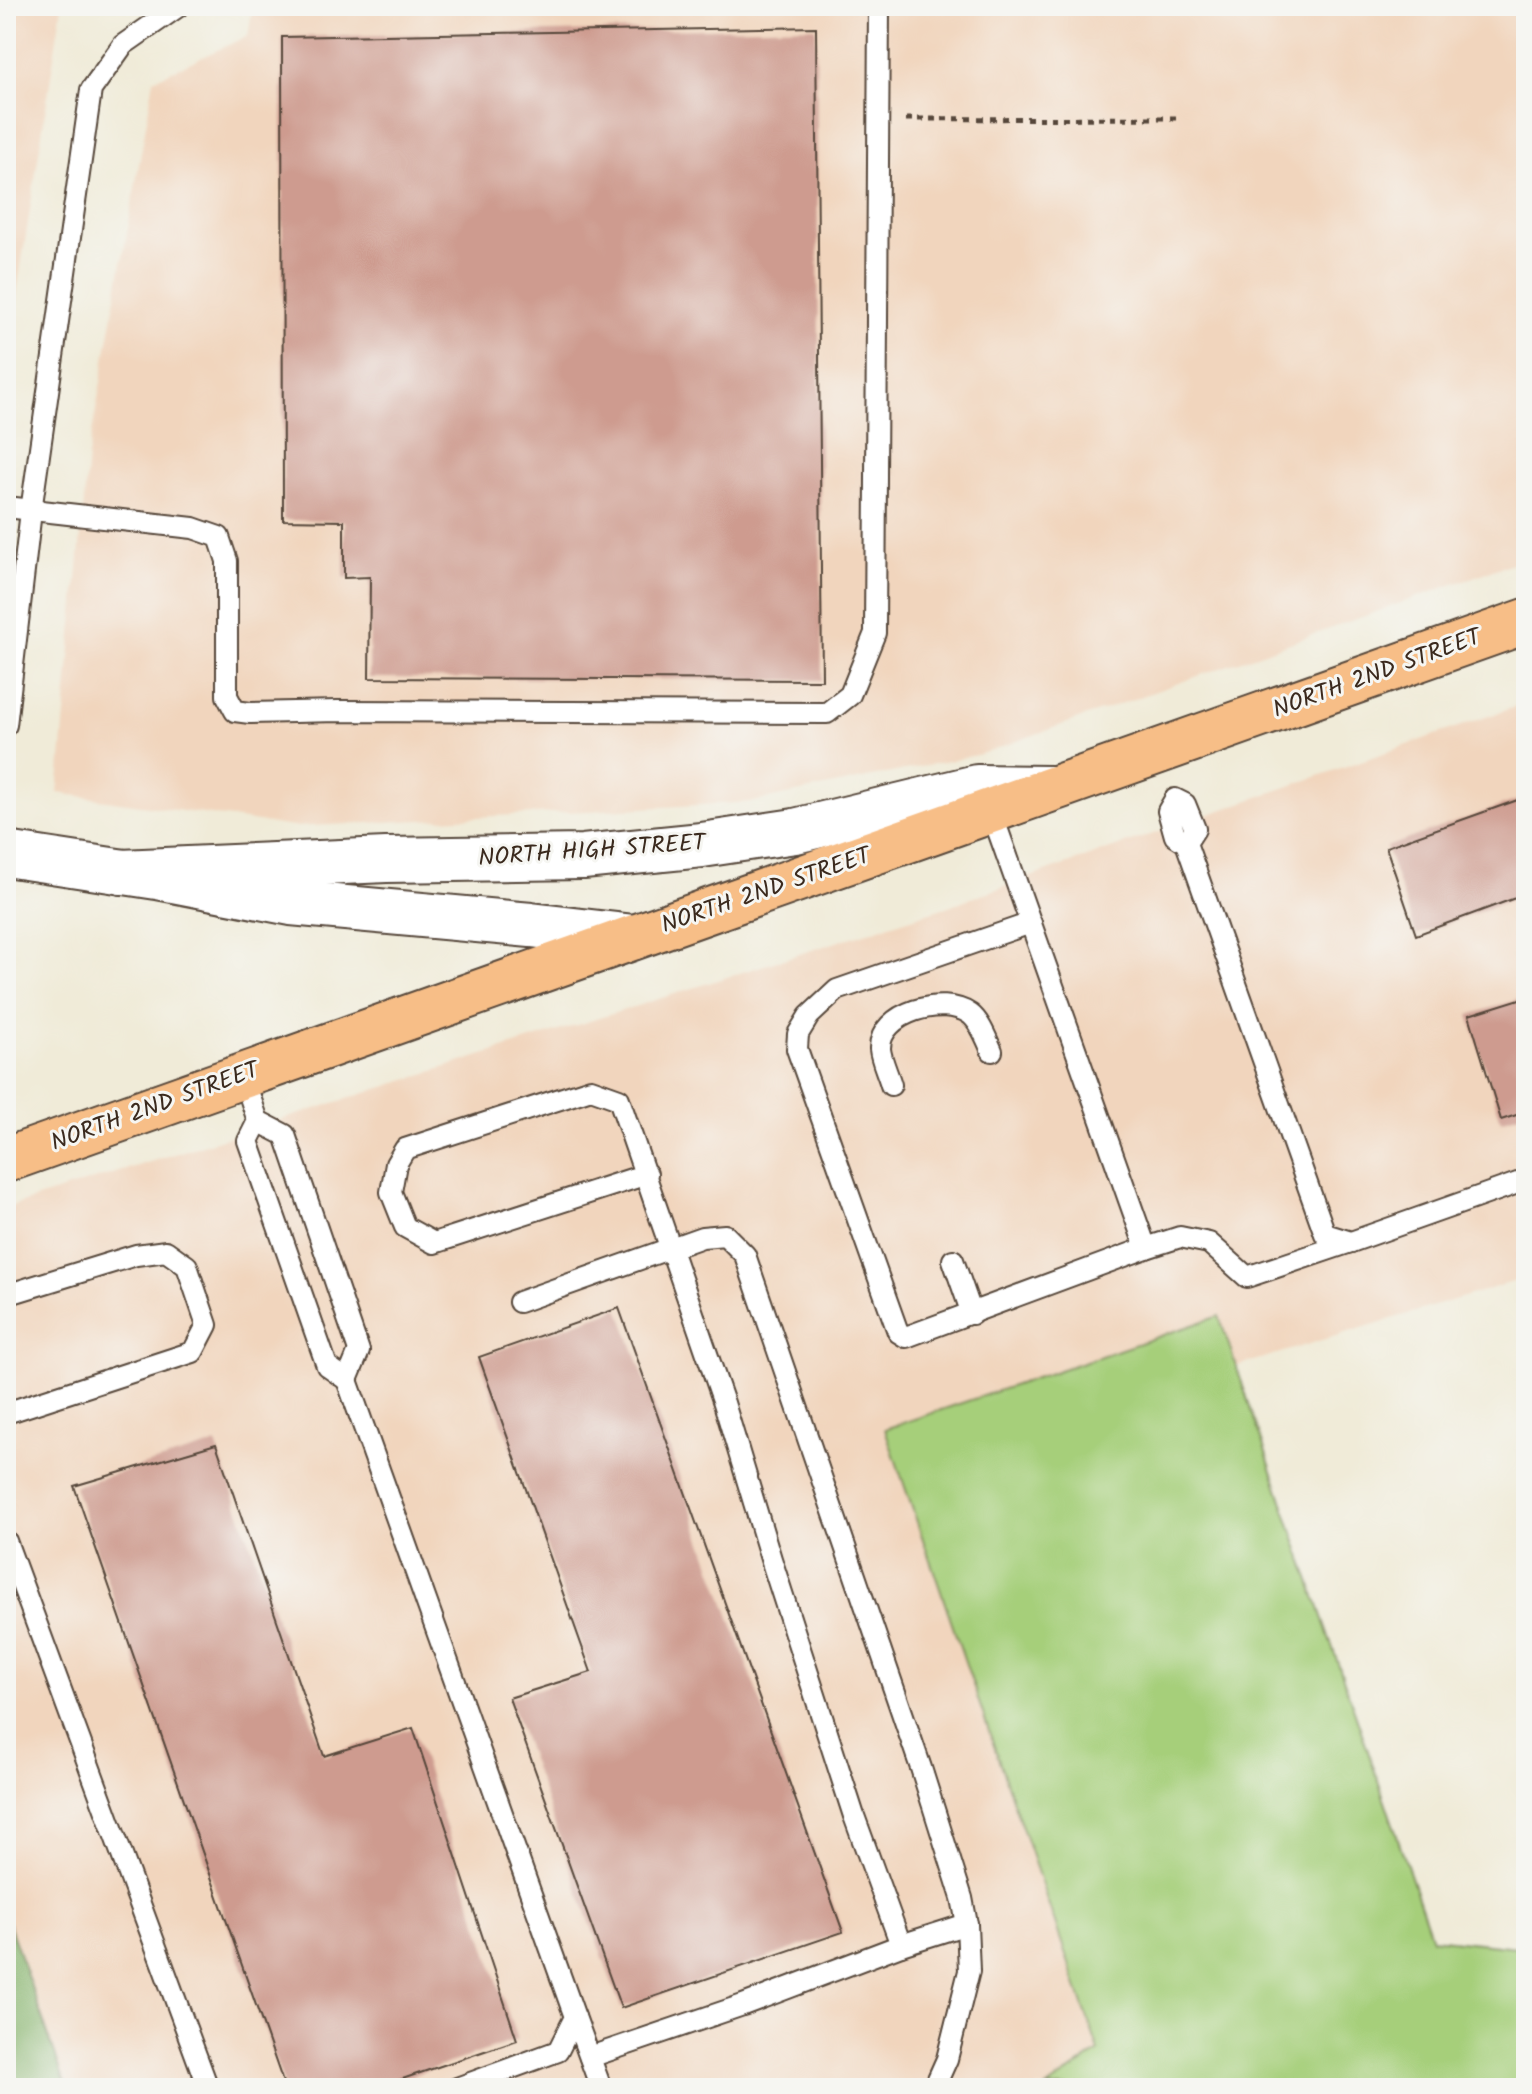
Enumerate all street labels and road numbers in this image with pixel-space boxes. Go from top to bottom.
street label: NORTH 2ND STREET [1267,617,1489,730]
street label: NORTH HIGH STREET [477,823,709,878]
street label: NORTH 2ND STREET [656,836,878,945]
street label: NORTH 2ND STREET [45,1050,267,1163]

